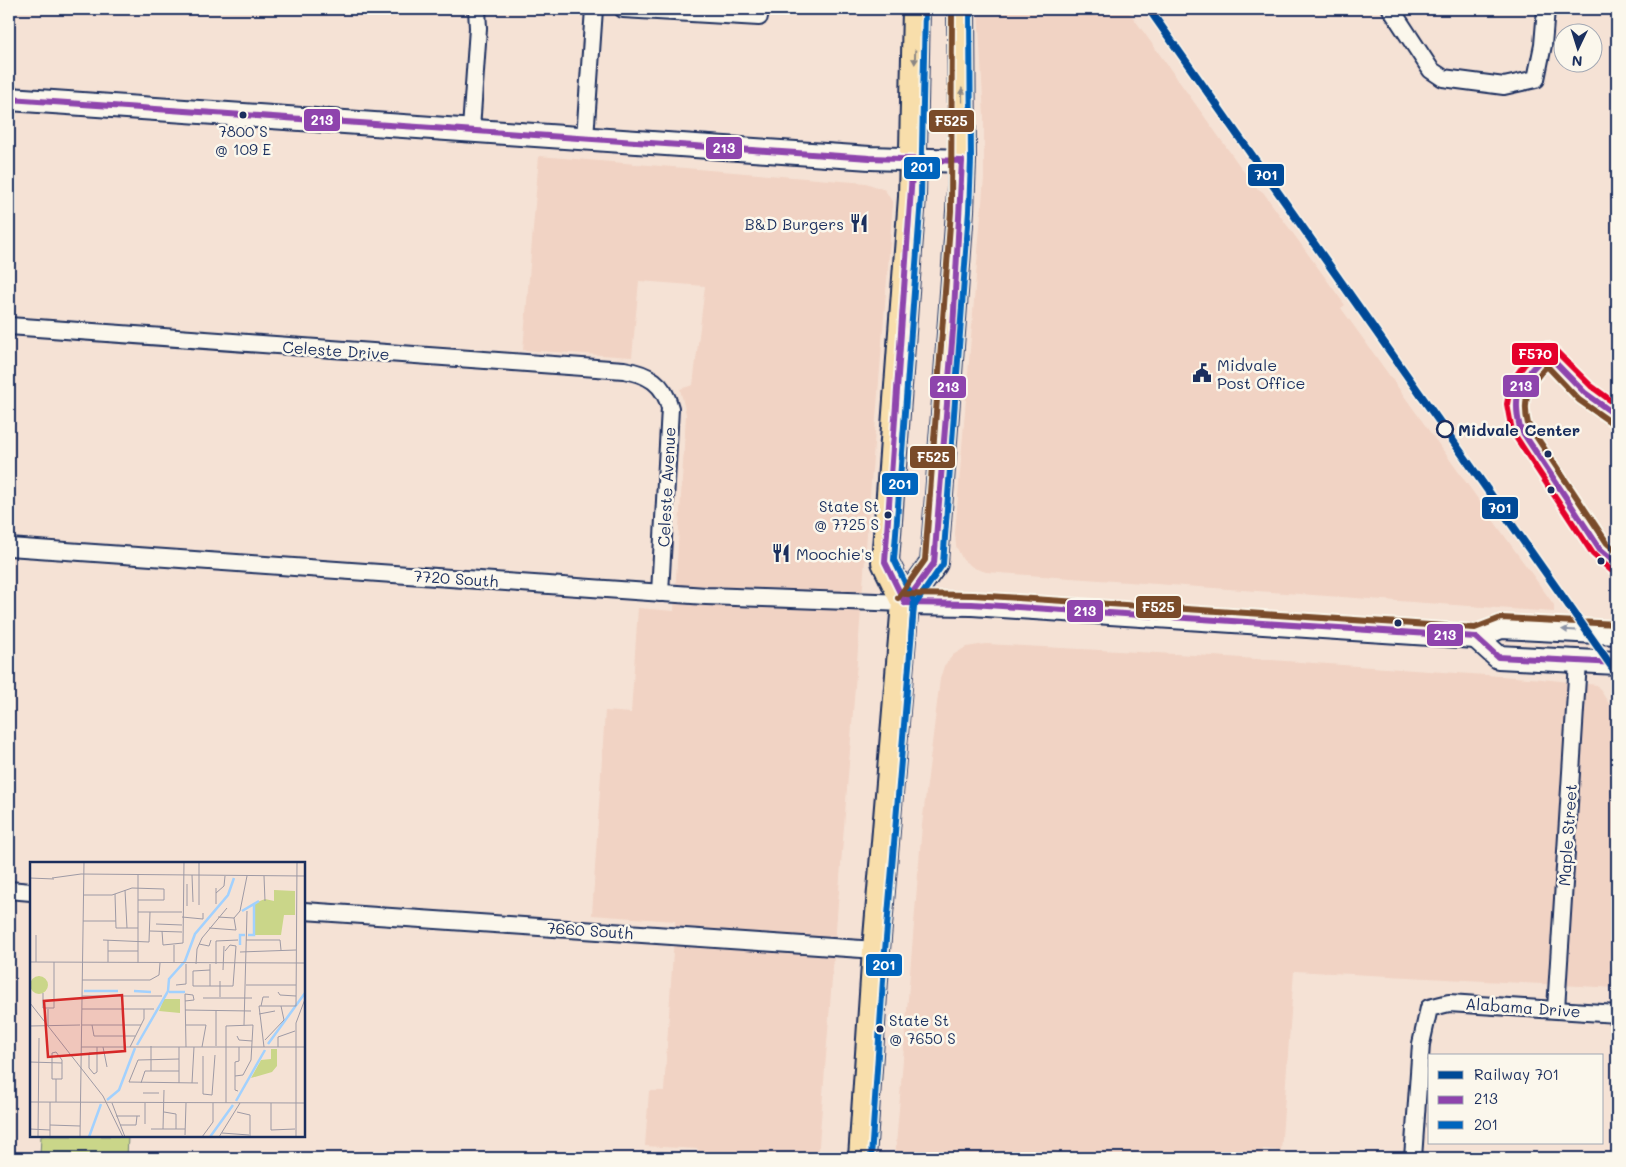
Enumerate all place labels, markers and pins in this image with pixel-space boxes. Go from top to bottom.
marker: 7800 S @ 109 E [238,110,248,120]
place label: 7800 S @ 109 E [215,121,272,159]
restaurant icon: B&D Burgers [848,212,870,234]
place label: B&D Burgers [745,213,844,234]
place label: Midvale Post Office [1217,354,1306,393]
public building icon: Midvale Post Office [1191,362,1213,384]
place label: Midvale Center [1458,419,1580,440]
marker: Midvale Center [1436,420,1454,438]
unlabelled marker [1543,449,1553,459]
unlabelled marker [1546,485,1556,495]
place label: State St @ 7725 S [814,496,879,534]
marker: State St @ 7725 S [883,510,893,520]
restaurant icon: Moochie's [770,542,792,564]
place label: Moochie's [796,543,872,564]
unlabelled marker [1596,556,1606,566]
unlabelled marker [1393,618,1403,628]
place label: State St @ 7650 S [889,1010,956,1048]
marker: State St @ 7650 S [875,1024,885,1034]

